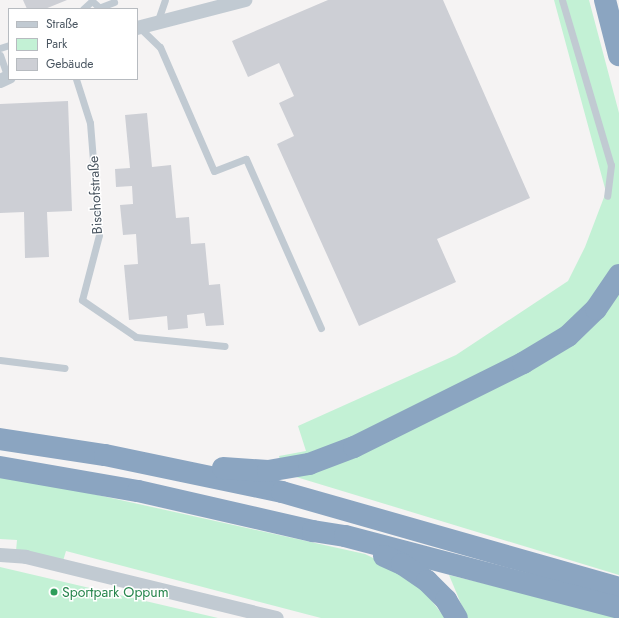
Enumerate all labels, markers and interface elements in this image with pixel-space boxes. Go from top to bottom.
legend [8,8,138,80]
text: Straße [46,15,78,33]
text: Park [46,35,67,53]
text: Gebäude [46,55,93,73]
street label: Bischofstraße [85,155,105,235]
place label: Sportpark Oppum [62,584,169,600]
marker: Sportpark Oppum [49,587,59,597]

